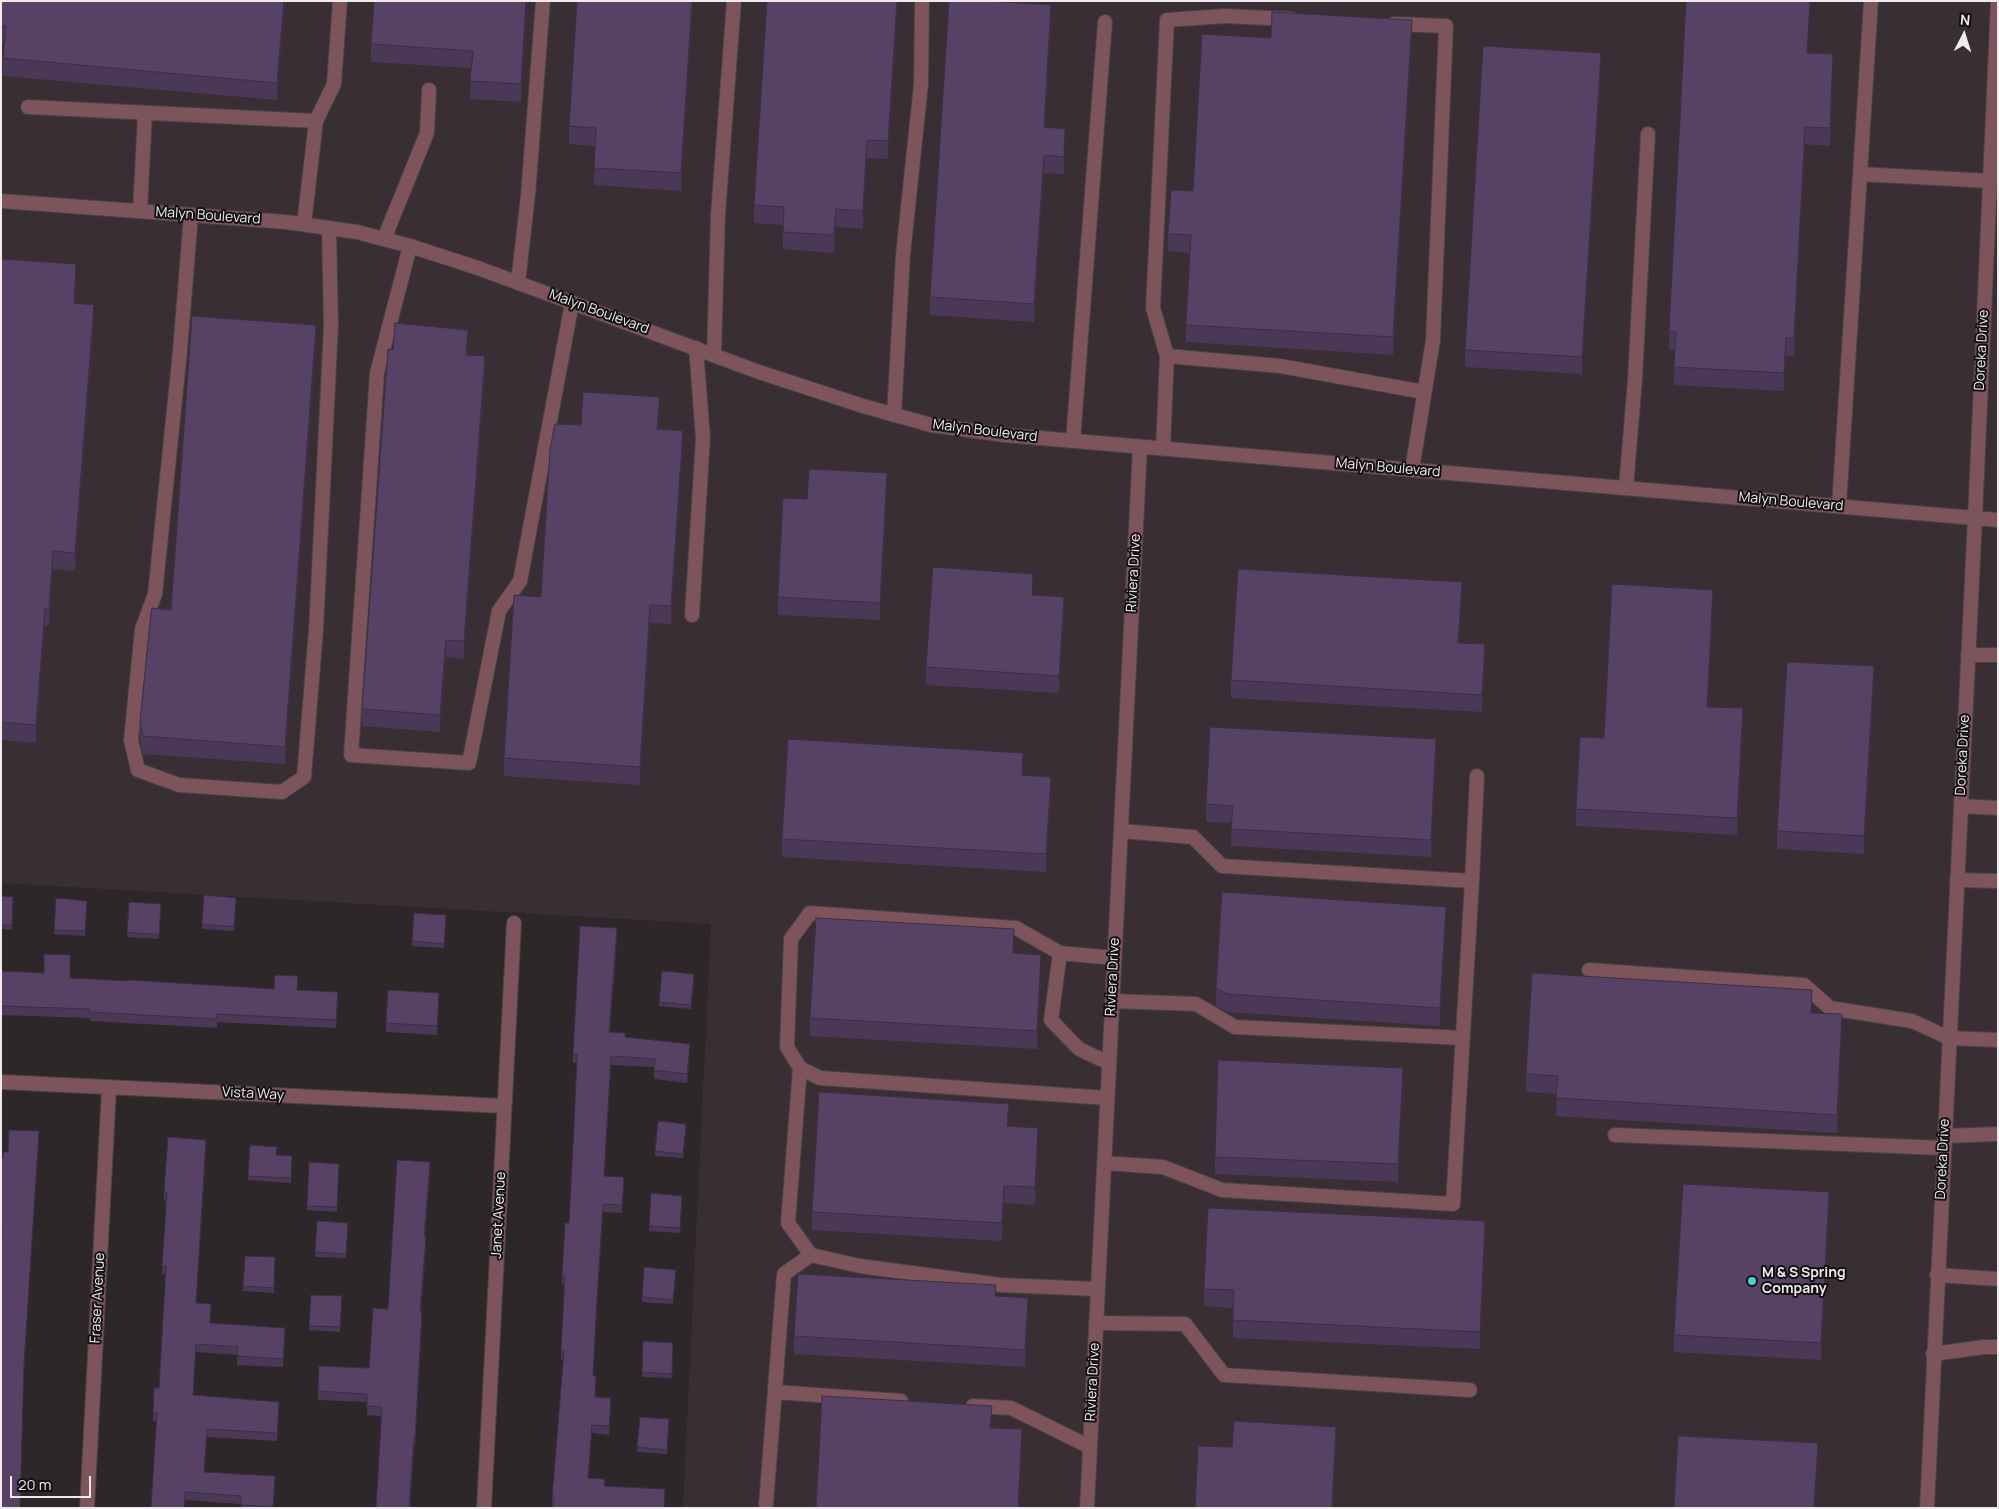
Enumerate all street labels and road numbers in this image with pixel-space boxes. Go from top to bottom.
street label: Malyn Boulevard [155,204,261,228]
street label: Malyn Boulevard [547,286,651,338]
street label: Doreka Drive [1971,309,1993,391]
street label: Malyn Boulevard [932,416,1038,446]
street label: Malyn Boulevard [1335,455,1441,481]
street label: Malyn Boulevard [1738,489,1844,515]
street label: Riviera Drive [1124,533,1144,613]
street label: Doreka Drive [1952,714,1974,796]
street label: Riviera Drive [1103,937,1123,1017]
street label: Vista Way [222,1084,284,1104]
street label: Doreka Drive [1932,1118,1954,1200]
street label: Janet Avenue [488,1171,510,1259]
street label: Fraser Avenue [87,1252,109,1344]
street label: Riviera Drive [1083,1342,1103,1422]

